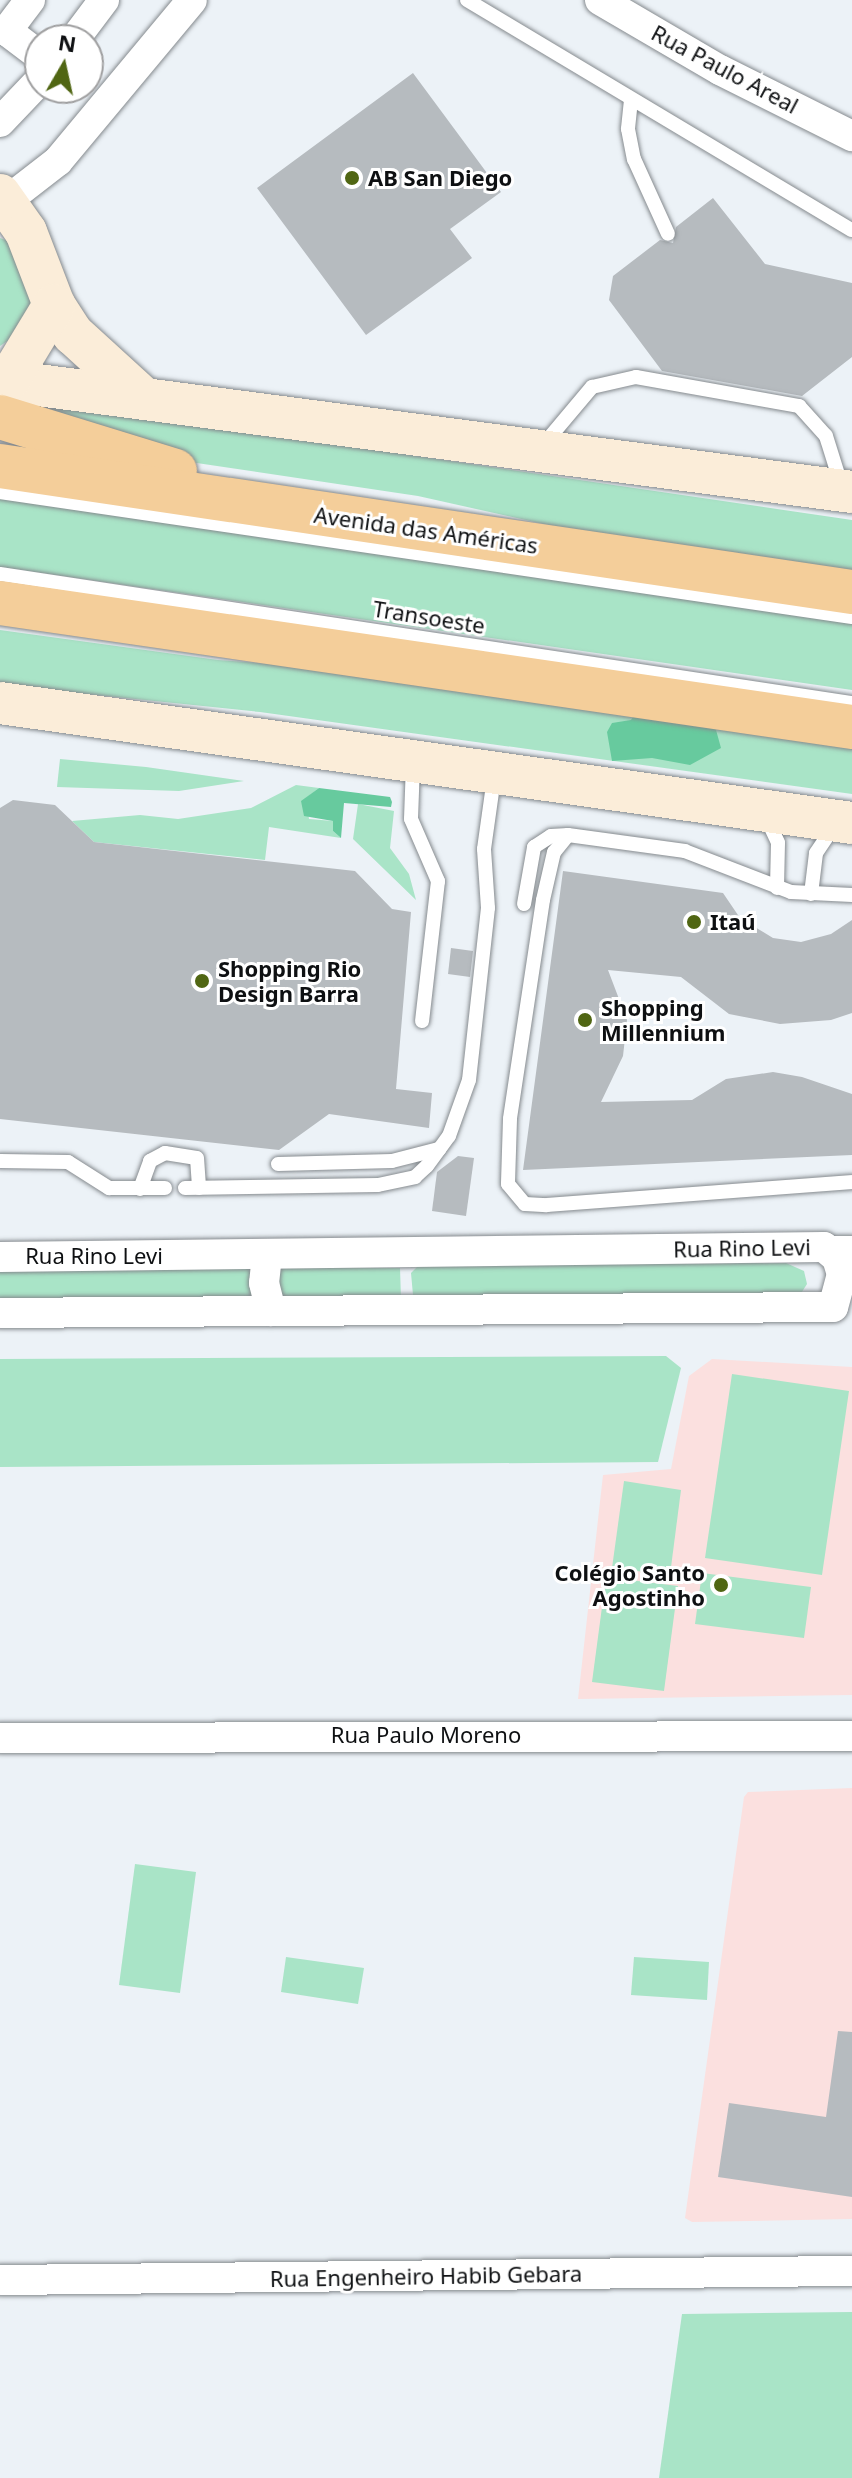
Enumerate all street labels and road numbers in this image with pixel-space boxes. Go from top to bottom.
street label: Rua Paulo Areal [647,19,803,119]
street label: Avenida das Américas [312,501,540,559]
street label: Transoeste [371,595,487,639]
street label: Rua Rino Levi [673,1234,811,1262]
street label: Rua Rino Levi [25,1243,163,1269]
street label: Rua Paulo Moreno [331,1722,521,1748]
street label: Rua Engenheiro Habib Gebara [270,2260,582,2292]

